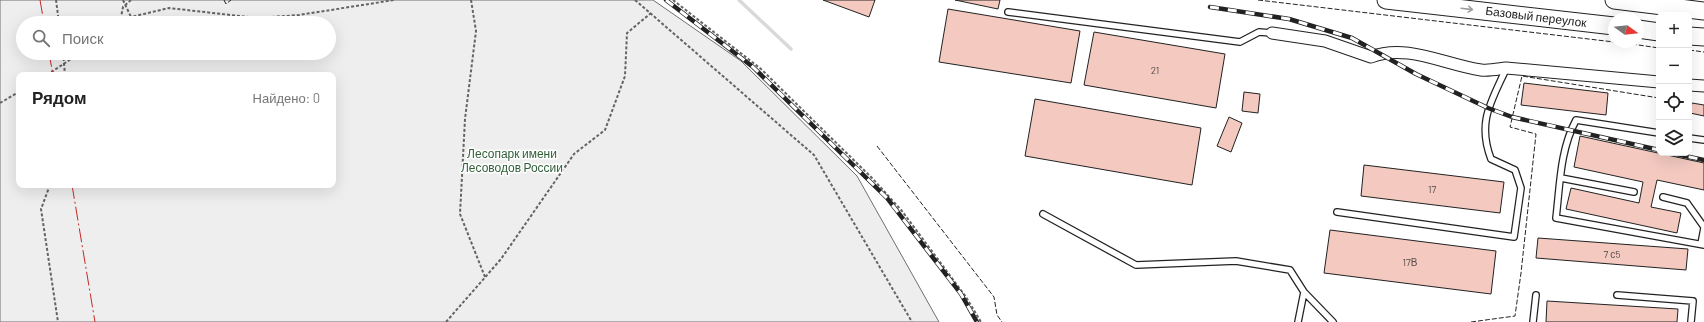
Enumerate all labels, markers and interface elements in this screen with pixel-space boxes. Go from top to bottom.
street label: Базовый переулок [1485,3,1588,30]
one-way arrow [1460,5,1473,13]
north arrow [1608,12,1644,48]
map controls [1656,12,1692,156]
button: + [1656,12,1692,48]
search box [16,16,336,60]
icon: search [30,27,52,49]
text: Поиск [62,29,104,47]
button: − [1656,48,1692,84]
house number: 21 [1151,64,1159,76]
button: locate [1656,84,1692,120]
text: Рядом [32,87,87,107]
text: Найдено: 0 [253,90,320,106]
button: layers [1656,120,1692,156]
park label: Лесопарк имени Лесоводов России [461,146,563,175]
house number: 17 [1428,183,1436,195]
house number: 7 с5 [1604,248,1620,260]
house number: 17В [1403,256,1418,268]

